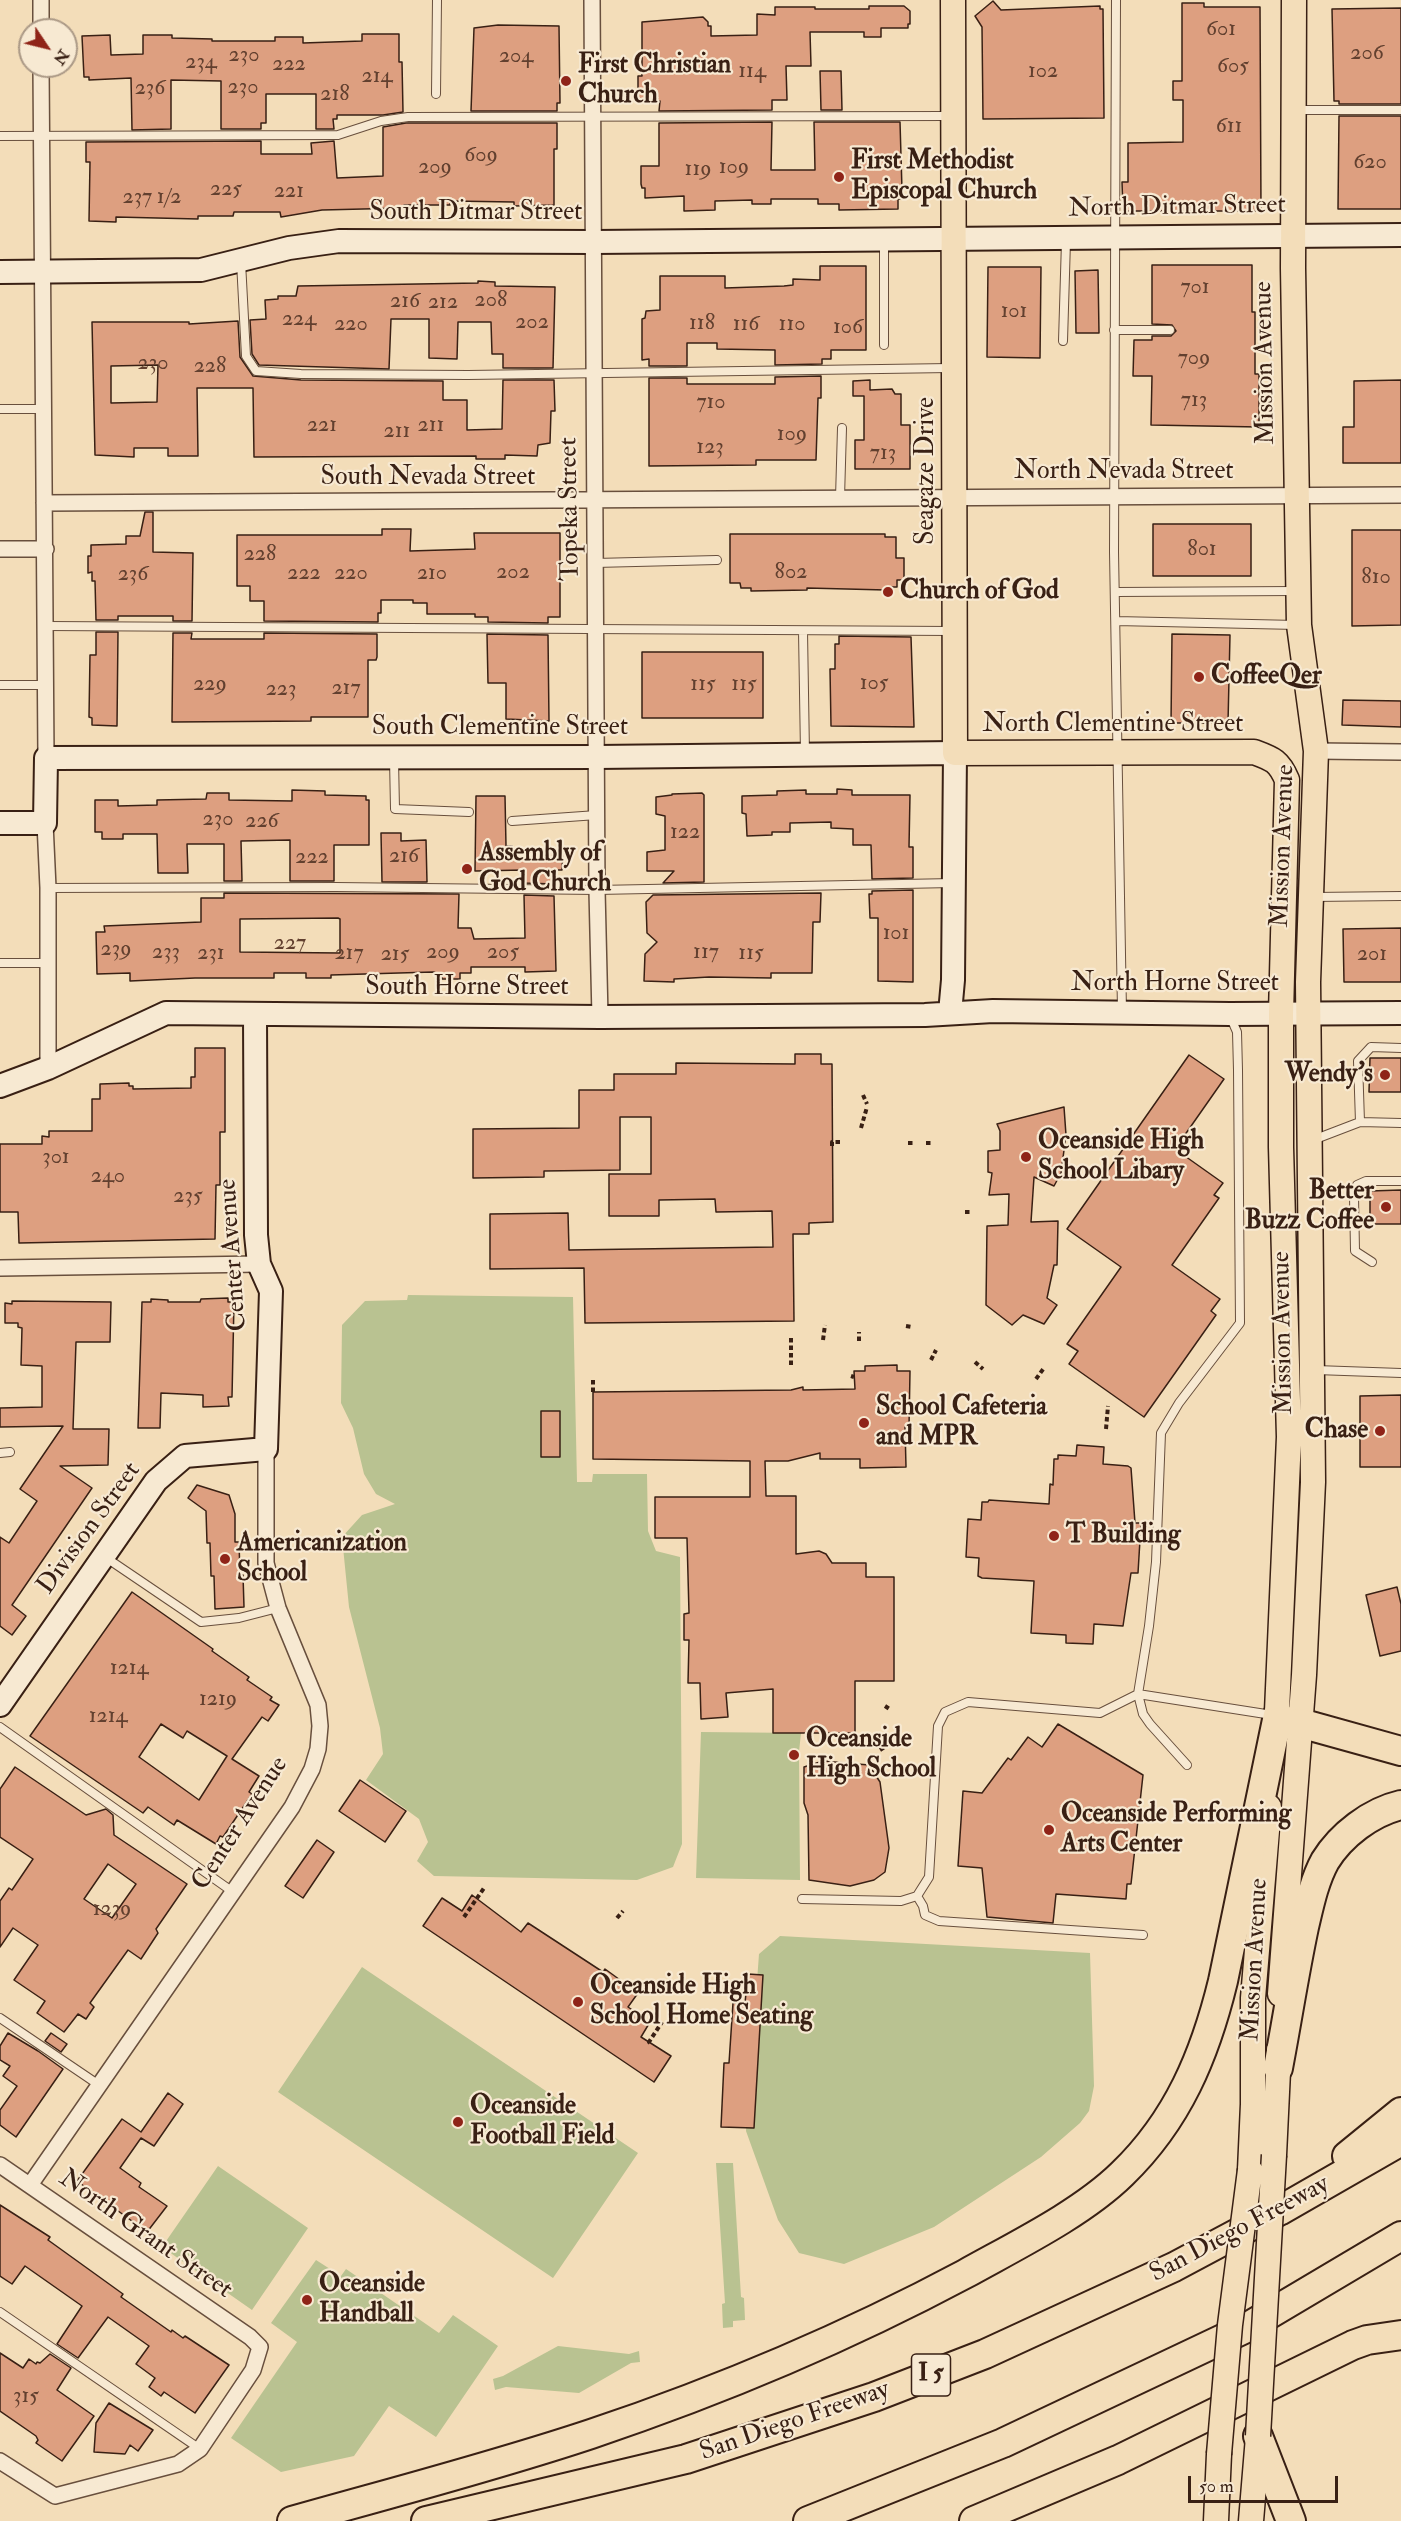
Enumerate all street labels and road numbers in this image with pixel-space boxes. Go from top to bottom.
street label: North Ditmar Street [1068,191,1286,225]
street label: South Ditmar Street [370,197,582,229]
street label: Mission Avenue [1249,281,1283,445]
street label: Seagaze Drive [911,397,943,545]
street label: Topeka Street [554,437,588,581]
street label: North Nevada Street [1014,456,1234,488]
street label: South Nevada Street [321,462,535,494]
street label: North Clementine Street [983,709,1243,741]
street label: South Clementine Street [372,712,628,744]
street label: Mission Avenue [1266,764,1302,928]
street label: North Horne Street [1071,968,1279,1000]
street label: South Horne Street [365,972,569,1004]
street label: Center Avenue [213,1178,255,1332]
street label: Mission Avenue [1267,1251,1301,1415]
street label: Division Street [32,1457,148,1601]
street label: Center Avenue [186,1751,296,1897]
street label: Mission Avenue [1236,1878,1276,2042]
street label: North Grant Street [52,2164,238,2306]
street label: San Diego Freeway [1145,2170,1335,2290]
road number: I 5 [912,2354,950,2396]
street label: San Diego Freeway [696,2375,894,2469]

